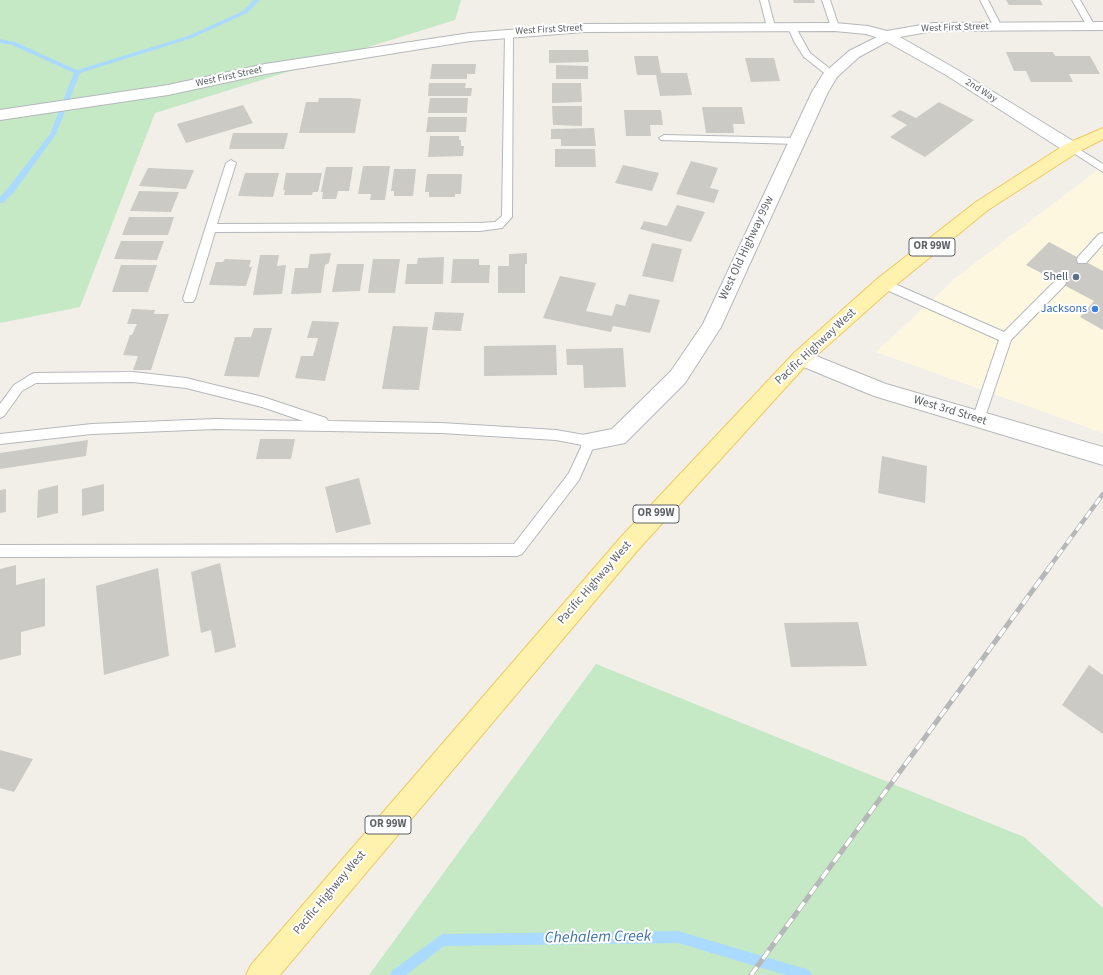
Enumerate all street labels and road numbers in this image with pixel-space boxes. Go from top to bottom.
street label: West First Street [921,21,989,35]
street label: West First Street [515,22,583,38]
street label: West First Street [195,64,263,90]
street label: 2nd Way [963,77,999,105]
street label: West Old Highway 99w [717,194,777,302]
road number: OR 99W [909,238,955,256]
street label: Pacific Highway West [773,306,859,388]
street label: West 3rd Street [912,393,988,429]
road number: OR 99W [633,505,679,523]
street label: Pacific Highway West [555,539,635,627]
road number: OR 99W [365,816,411,834]
street label: Pacific Highway West [291,848,369,938]

